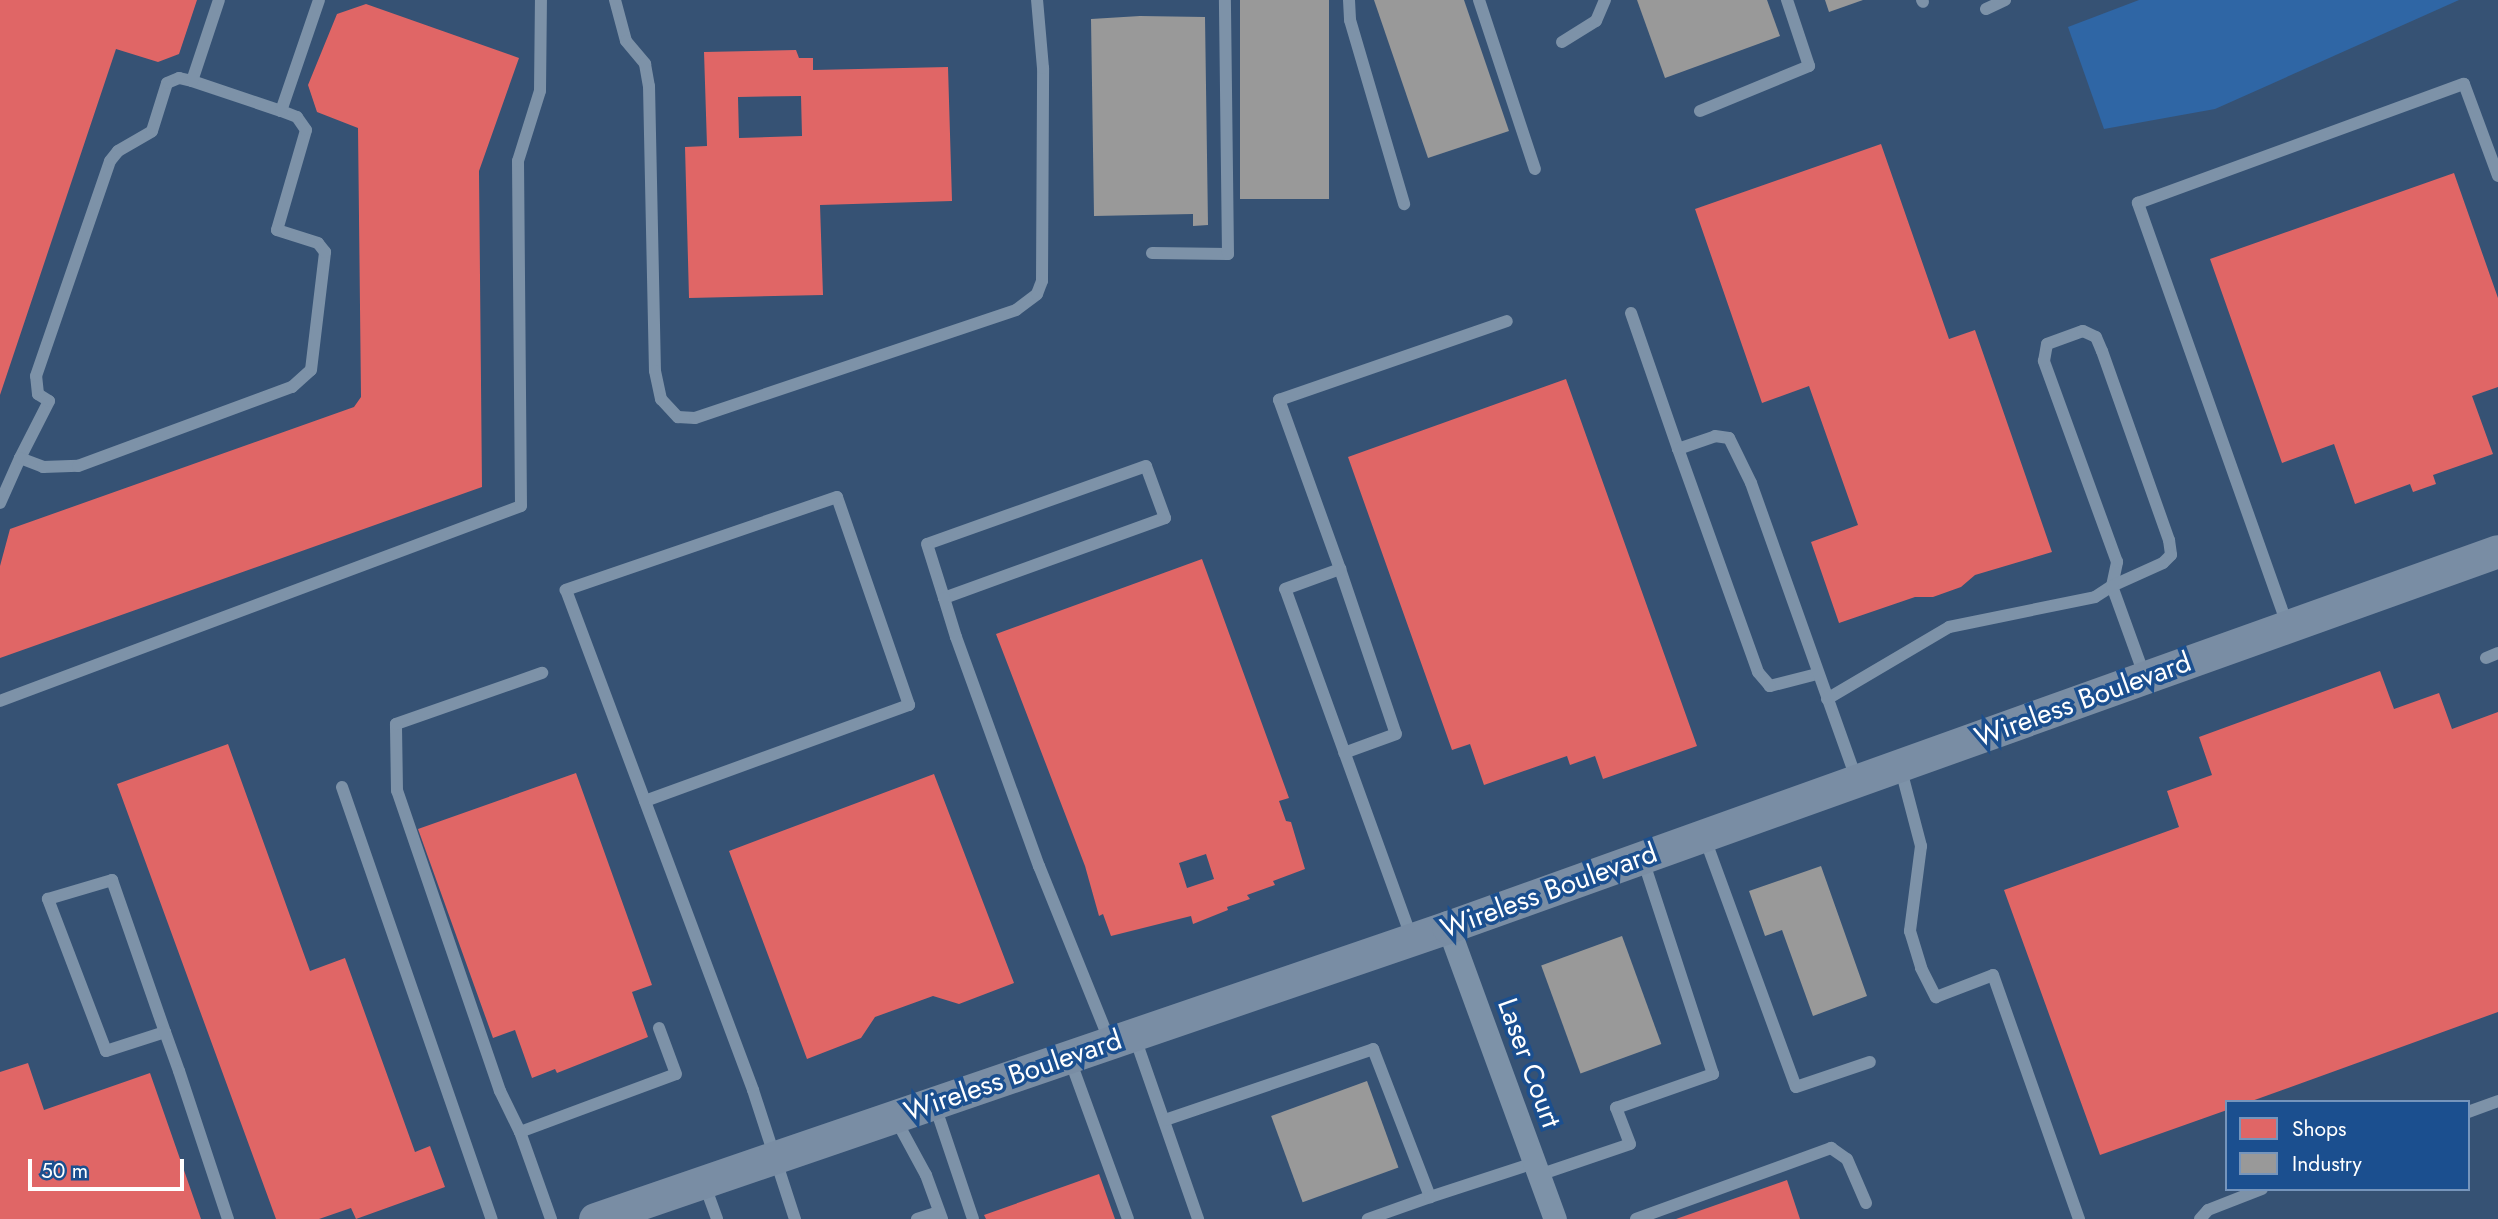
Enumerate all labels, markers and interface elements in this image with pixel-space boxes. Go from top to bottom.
street label: Wireless Boulevard [1970,645,2196,755]
street label: Wireless Boulevard [1436,836,1662,946]
street label: Laser Court [1490,994,1568,1132]
street label: Wireless Boulevard [900,1023,1126,1129]
legend [2225,1100,2470,1191]
text: Shops [2292,1114,2346,1144]
scale bar [32,1146,187,1190]
text: Industry [2292,1149,2362,1179]
text: 50 m [41,1156,88,1186]

